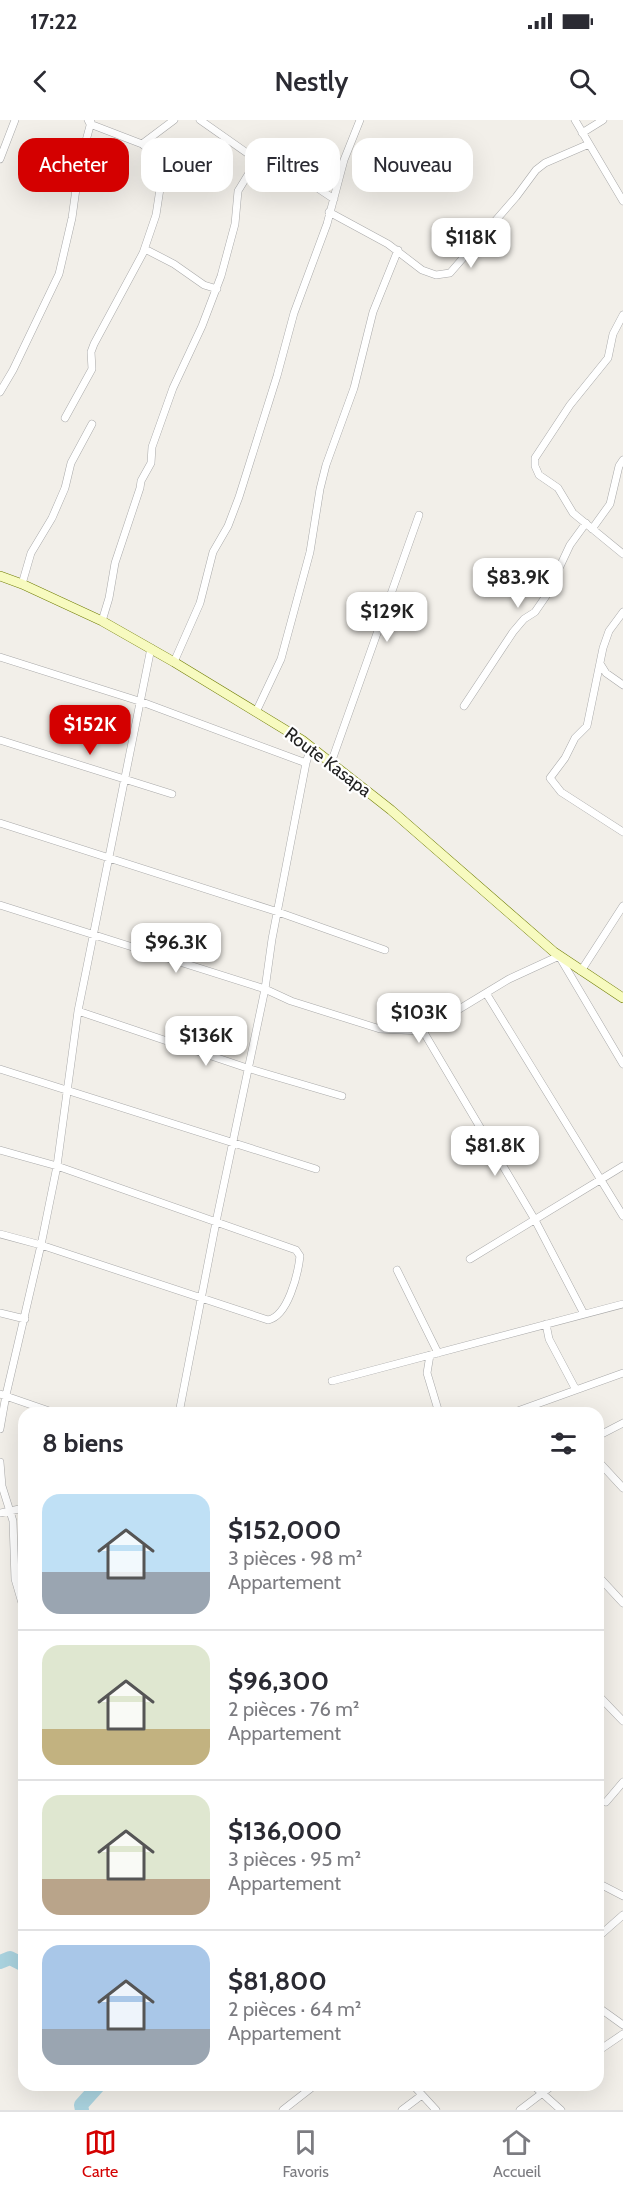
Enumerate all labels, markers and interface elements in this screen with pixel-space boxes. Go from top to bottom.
text: 17:22 [30,8,78,35]
icon: back [24,65,57,98]
text: Nestly [275,65,348,98]
icon: search [566,65,599,98]
chip: Acheter [18,138,129,192]
chip: Louer [141,138,233,192]
chip: Filtres [245,138,340,192]
chip: Nouveau [352,138,473,192]
pin: $118K [429,218,513,269]
text: $118K [446,225,496,249]
pin: $83.9K [469,558,567,609]
text: $83.9K [487,565,549,589]
pin: $129K [345,592,429,643]
text: $129K [360,599,414,623]
pin: $152K [48,705,132,756]
text: $152K [64,712,116,736]
street label: Route Kasapa [280,722,376,802]
pin: $96.3K [127,923,225,974]
text: $96.3K [145,930,207,954]
pin: $103K [377,993,461,1044]
text: $103K [391,1000,447,1024]
pin: $136K [164,1016,248,1067]
text: $136K [179,1023,233,1047]
pin: $81.8K [446,1126,544,1177]
text: $81.8K [465,1133,525,1157]
text: 8 biens [42,1427,123,1459]
icon: filters [547,1427,580,1460]
text: $152,000 [228,1514,341,1546]
icon: home [90,1518,162,1590]
text: 3 pièces · 98 m² [228,1546,362,1570]
text: Appartement [228,1570,341,1594]
text: $96,300 [228,1665,329,1697]
icon: home [90,1669,162,1741]
text: 2 pièces · 76 m² [228,1697,359,1721]
text: Appartement [228,1721,341,1745]
text: $136,000 [228,1815,342,1847]
icon: home [90,1819,162,1891]
text: 3 pièces · 95 m² [228,1847,361,1871]
text: Appartement [228,1871,341,1895]
text: $81,800 [228,1965,327,1997]
icon: home [90,1969,162,2041]
text: 2 pièces · 64 m² [228,1997,361,2021]
text: Appartement [228,2021,341,2045]
tab: Carte [82,2126,118,2181]
tab: Favoris [282,2126,329,2181]
tab: Accueil [493,2126,541,2181]

